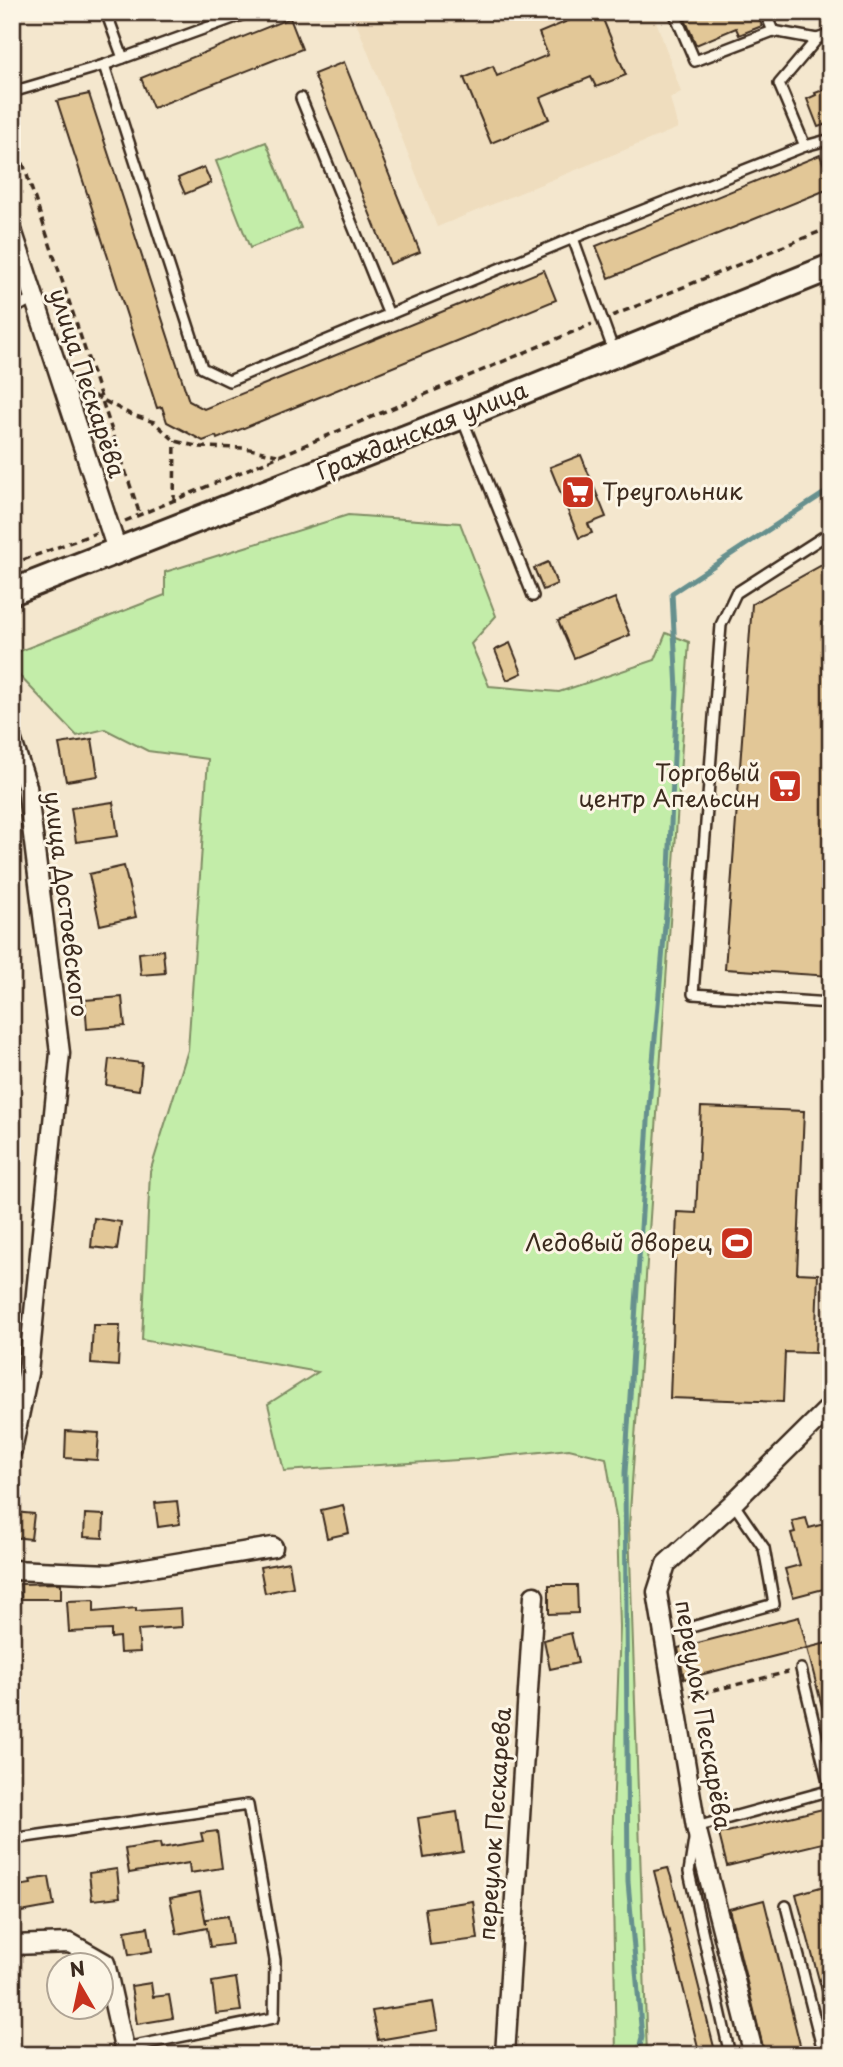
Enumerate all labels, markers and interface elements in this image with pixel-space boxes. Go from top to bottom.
street label: улица Пескарёва [41,283,136,482]
street label: Гражданская улица [311,371,533,488]
supermarket icon: Треугольник [559,473,597,511]
place label: Треугольник [602,473,743,508]
place label: Торговый центр Апельсин [578,754,760,815]
supermarket icon: Торговый центр Апельсин [766,767,804,805]
street label: улица Достоевского [36,789,99,1019]
place label: Ледовый дворец [525,1224,712,1259]
sports icon: Ледовый дворец [718,1224,756,1262]
street label: переулок Пескарёва [667,1597,742,1833]
street label: переулок Пескарева [468,1705,519,1942]
north arrow [46,1952,116,2022]
text: N [68,1953,87,1983]

